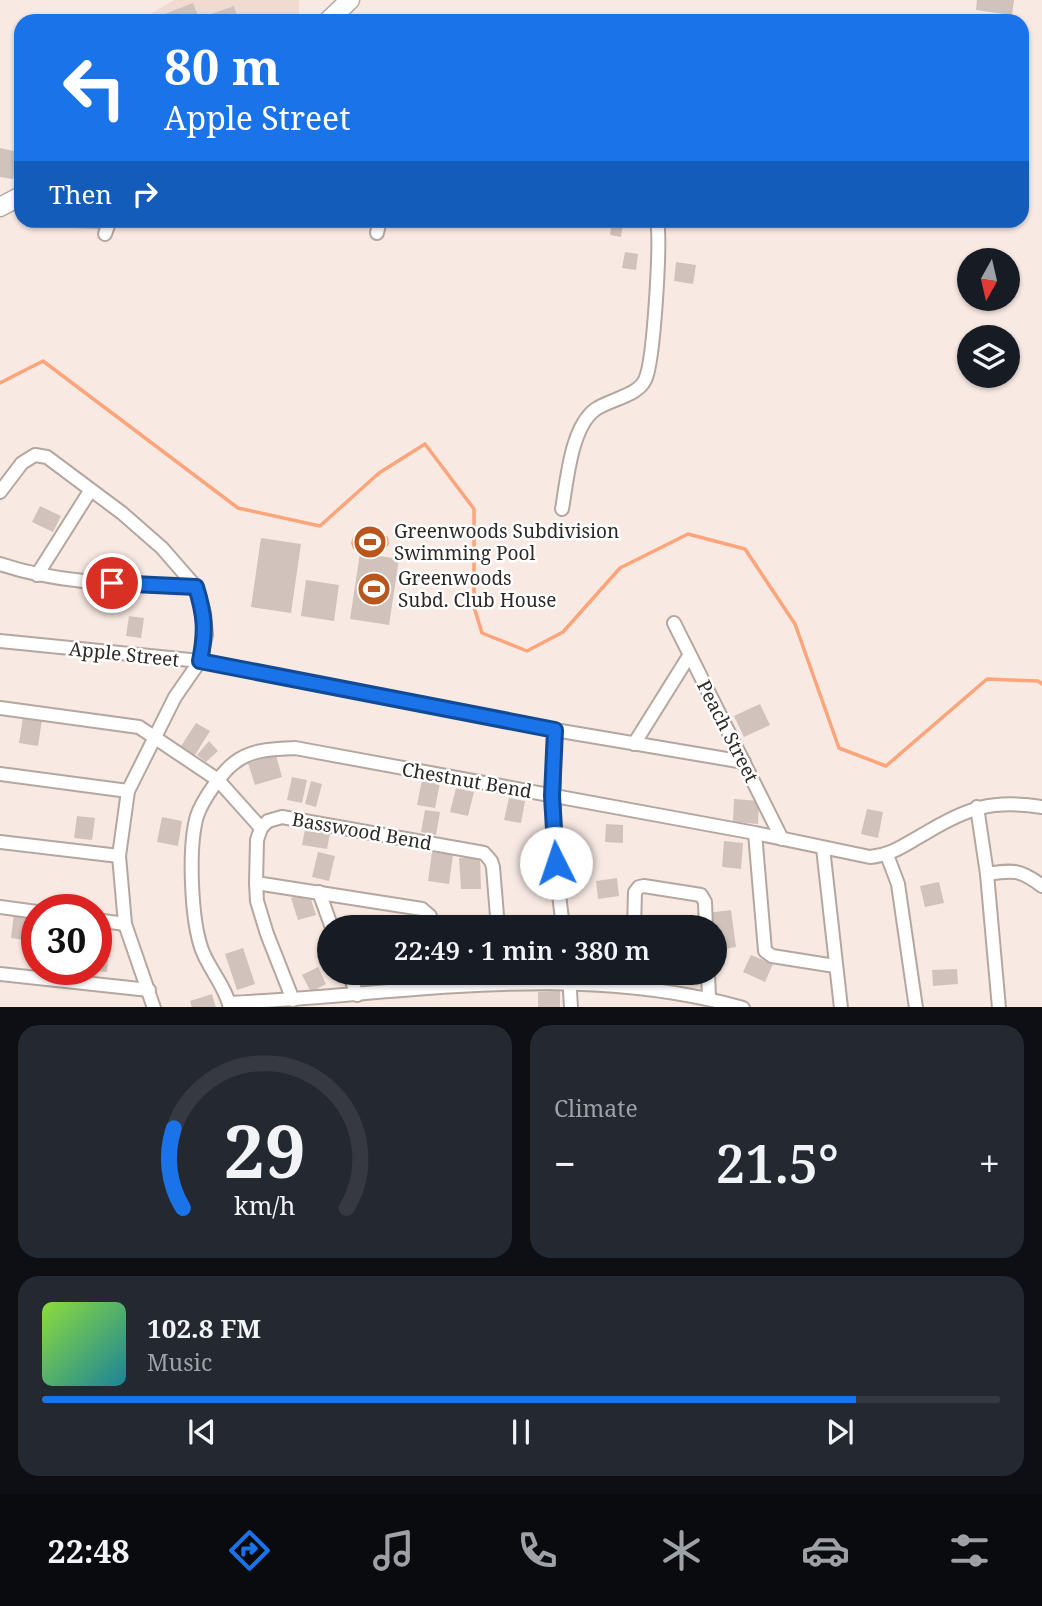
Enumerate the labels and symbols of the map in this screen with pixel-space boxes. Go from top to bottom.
north arrow [957,248,1020,312]
place label: Greenwoods Subdivision Swimming Pool [394,518,619,566]
sports icon: Greenwoods Subdivision Swimming Pool [351,523,389,561]
pin [82,553,142,613]
place label: Greenwoods Subd. Club House [398,565,556,613]
sports icon: Greenwoods Subd. Club House [355,570,393,608]
street label: Apple Street [68,635,181,673]
street label: Peach Street [691,675,765,787]
street label: Chestnut Bend [400,756,534,804]
street label: Basswood Bend [290,806,434,856]
position arrow [519,826,593,900]
speed limit sign: 30 [21,894,112,985]

